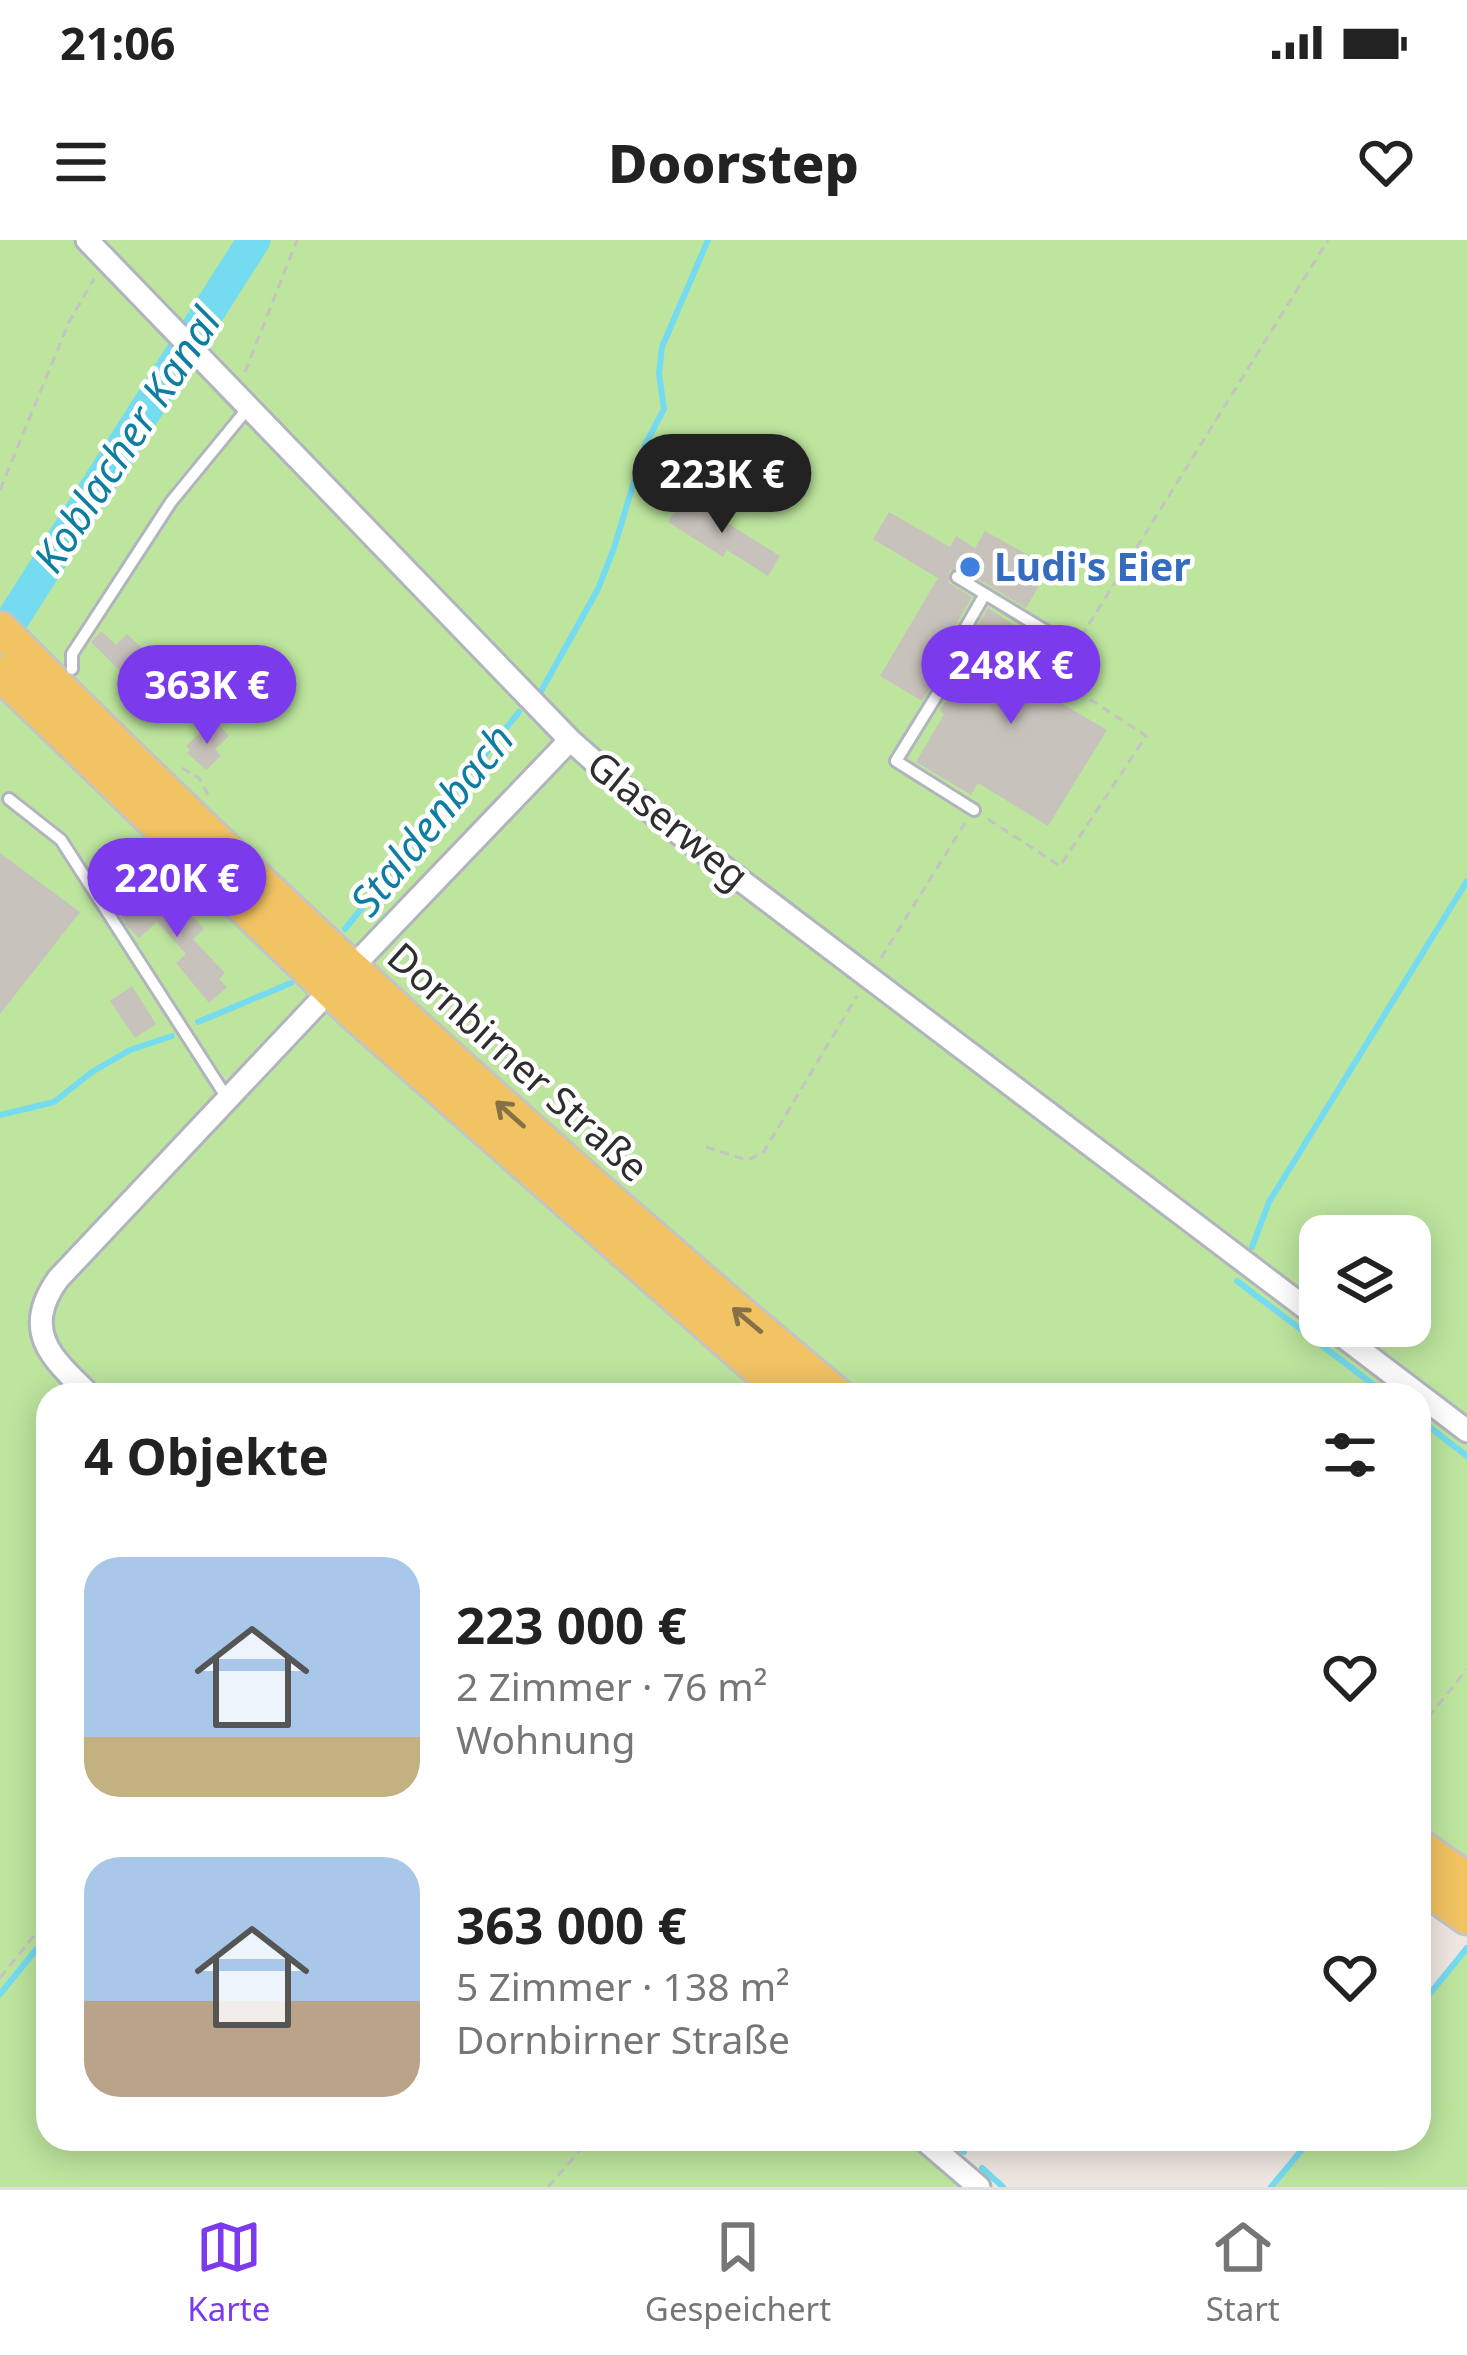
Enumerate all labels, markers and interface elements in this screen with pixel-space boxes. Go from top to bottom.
text: 21:06 [60,12,176,73]
text: Doorstep [608,125,859,199]
icon: menu [48,129,114,195]
icon: heart [1353,129,1419,195]
water label: Koblacher Kanal [19,295,233,582]
pin: 223K € [624,434,820,536]
text: 223K € [659,446,785,499]
place label: Ludi's Eier [994,539,1191,592]
marker: Ludi's Eier [957,554,983,580]
pin: 248K € [913,625,1109,727]
text: 248K € [948,637,1074,690]
pin: 363K € [109,645,305,747]
text: 363K € [144,657,270,710]
water label: Staldenbach [336,711,526,927]
street label: Glaserweg [577,737,761,900]
pin: 220K € [79,838,275,940]
text: 220K € [114,850,240,903]
street label: Dornbirner Straße [377,929,661,1192]
one-way arrow [496,1101,526,1128]
map controls [1299,1215,1431,1347]
button: layers [1299,1215,1431,1347]
one-way arrow [732,1306,763,1334]
text: 4 Objekte [84,1420,329,1490]
icon: filters [1317,1422,1383,1488]
text: 223 000 € [456,1589,687,1659]
icon: home [180,1605,324,1749]
icon: heart [1317,1644,1383,1710]
text: 2 Zimmer · 76 m² [456,1659,767,1712]
text: Wohnung [456,1712,635,1765]
text: 363 000 € [456,1889,687,1959]
icon: home [180,1905,324,2049]
icon: heart [1317,1944,1383,2010]
text: 5 Zimmer · 138 m² [456,1959,790,2012]
text: Dornbirner Straße [456,2012,790,2065]
tab: Karte [187,2214,270,2331]
tab: Gespeichert [645,2214,831,2331]
tab: Start [1206,2214,1280,2331]

